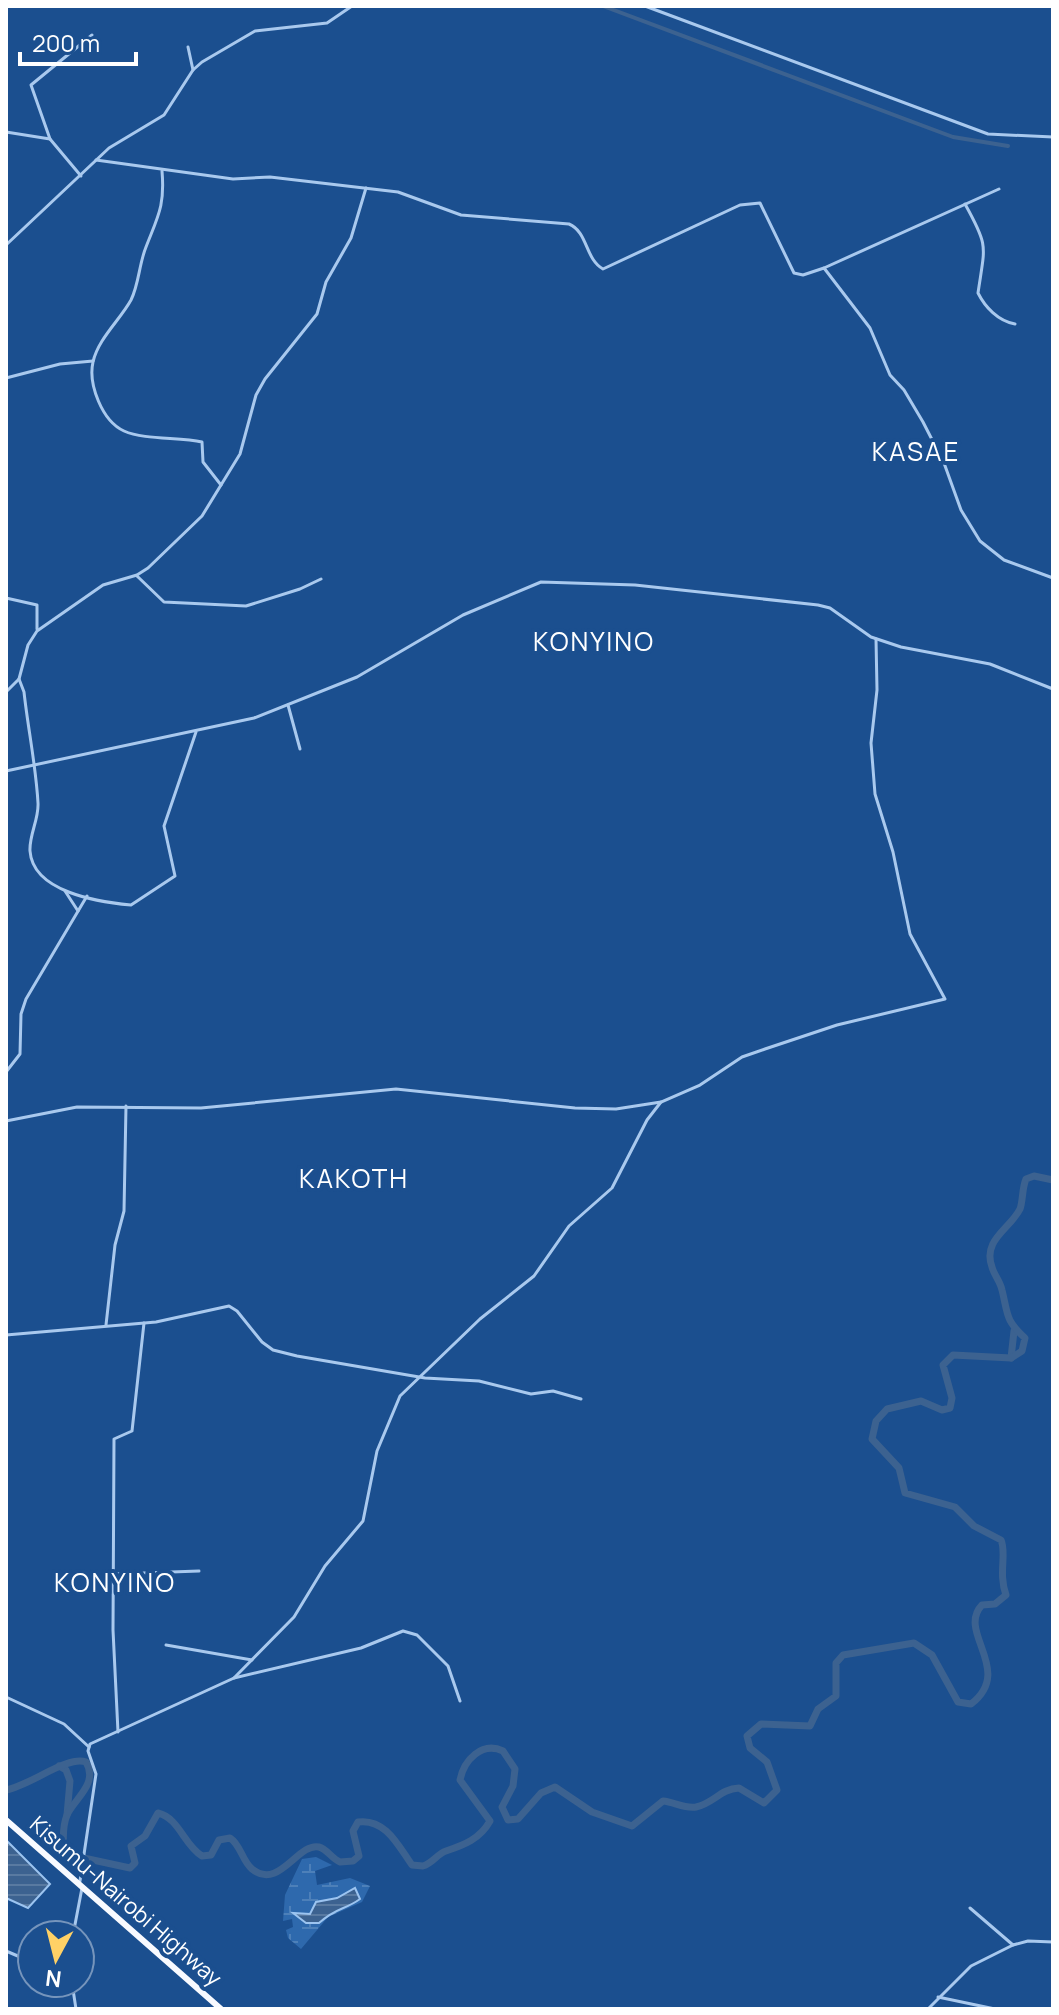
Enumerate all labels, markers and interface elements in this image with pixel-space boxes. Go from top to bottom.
scale bar [20,16,136,66]
text: 200 m [32,26,100,59]
district label: KASAE [872,433,960,469]
district label: KONYINO [533,623,655,659]
district label: KAKOTH [299,1160,409,1196]
district label: KONYINO [54,1564,176,1600]
street label: Kisumu-Nairobi Highway [25,1811,227,1991]
north arrow [16,1919,96,1999]

